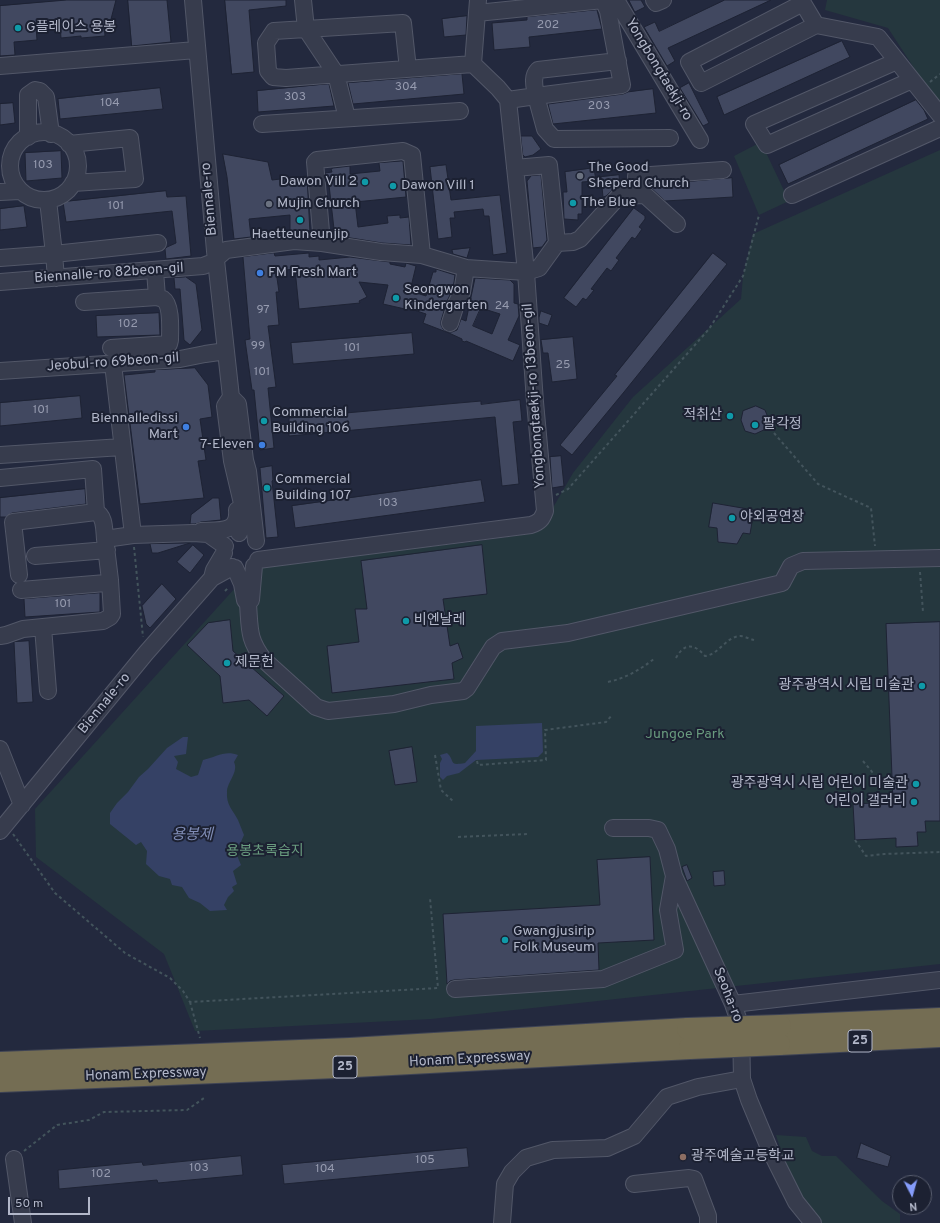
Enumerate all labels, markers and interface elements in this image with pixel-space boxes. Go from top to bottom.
street label: Yongbongtaekji-ro [621,16,695,124]
house number: 202 [537,19,559,33]
place label: G플레이스 용봉 [26,20,116,36]
marker: G플레이스 용봉 [13,23,23,33]
house number: 304 [395,81,417,95]
house number: 303 [284,91,306,105]
house number: 104 [100,97,120,111]
house number: 203 [588,100,610,114]
house number: 103 [33,159,53,173]
place label: The Good Sheperd Church [588,160,689,192]
street label: Biennale-ro [198,162,222,236]
marker: The Good Sheperd Church [575,171,585,181]
place label: Dawon Vill 2 [280,174,357,190]
marker: Dawon Vill 2 [360,177,370,187]
place label: Dawon Vill 1 [401,178,475,194]
marker: Dawon Vill 1 [388,181,398,191]
place label: The Blue [581,195,636,211]
place label: Mujin Church [277,196,360,212]
marker: The Blue [568,198,578,208]
marker: Mujin Church [264,199,274,209]
house number: 101 [108,200,124,214]
marker: Haetteuneunjip [295,215,305,225]
place label: Haetteuneunjip [251,227,349,243]
street label: Biennalle-ro 82beon-gil [34,260,184,288]
place label: FM Fresh Mart [268,265,357,281]
marker: FM Fresh Mart [255,268,265,278]
place label: Seongwon Kindergarten [404,282,487,314]
marker: Seongwon Kindergarten [391,293,401,303]
house number: 24 [495,300,509,314]
street label: Yongbongtaekji-ro 13beon-gil [520,303,550,489]
house number: 97 [256,304,270,318]
house number: 102 [118,318,138,332]
house number: 99 [251,340,265,354]
house number: 101 [344,342,360,356]
street label: Jeobul-ro 69beon-gil [46,350,180,376]
house number: 25 [556,359,570,373]
house number: 101 [254,366,270,380]
house number: 101 [33,404,49,418]
place label: Commercial Building 106 [272,405,350,438]
place label: 적취산 [683,408,722,424]
place label: Biennalledissi Mart [91,411,178,444]
marker: 적취산 [725,411,735,421]
marker: Commercial Building 106 [259,416,269,426]
place label: 팔각정 [763,417,802,433]
marker: 팔각정 [750,420,760,430]
marker: Biennalledissi Mart [181,422,191,432]
place label: 7-Eleven [200,437,254,453]
marker: 7-Eleven [257,440,267,450]
place label: Commercial Building 107 [275,472,351,504]
marker: Commercial Building 107 [262,483,272,493]
house number: 103 [378,497,398,511]
place label: 야외공연장 [740,510,804,526]
marker: 야외공연장 [727,513,737,523]
house number: 101 [55,598,71,612]
place label: 비엔날레 [414,613,466,629]
marker: 비엔날레 [401,616,411,626]
place label: 제문헌 [235,655,274,671]
marker: 제문헌 [222,658,232,668]
street label: Biennale-ro [75,670,135,738]
place label: 광주광역시 시립 미술관 [779,678,914,694]
marker: 광주광역시 시립 미술관 [917,681,927,691]
park label: Jungoe Park [645,727,725,743]
place label: 광주광역시 시립 어린이 미술관 [731,776,908,792]
marker: 광주광역시 시립 어린이 미술관 [911,779,921,789]
place label: 어린이 갤러리 [825,794,906,810]
marker: 어린이 갤러리 [909,797,919,807]
water label: 용봉제 [171,827,213,845]
park label: 용봉초록습지 [226,844,304,860]
place label: Gwangjusirip Folk Museum [513,924,595,956]
marker: Gwangjusirip Folk Museum [500,935,510,945]
street label: Seoha-ro [708,965,746,1025]
road number: 25 [848,1030,872,1052]
street label: Honam Expressway [409,1048,531,1072]
road number: 25 [333,1056,357,1078]
street label: Honam Expressway [85,1064,207,1086]
place label: 광주예술고등학교 [691,1149,794,1165]
marker: 광주예술고등학교 [678,1152,688,1162]
house number: 105 [415,1154,435,1168]
house number: 103 [189,1162,209,1176]
house number: 104 [315,1163,335,1177]
house number: 102 [91,1168,111,1182]
north arrow [892,1175,932,1215]
scale bar [10,1189,92,1215]
text: 50 m [15,1196,43,1212]
text: N [908,1199,918,1213]

